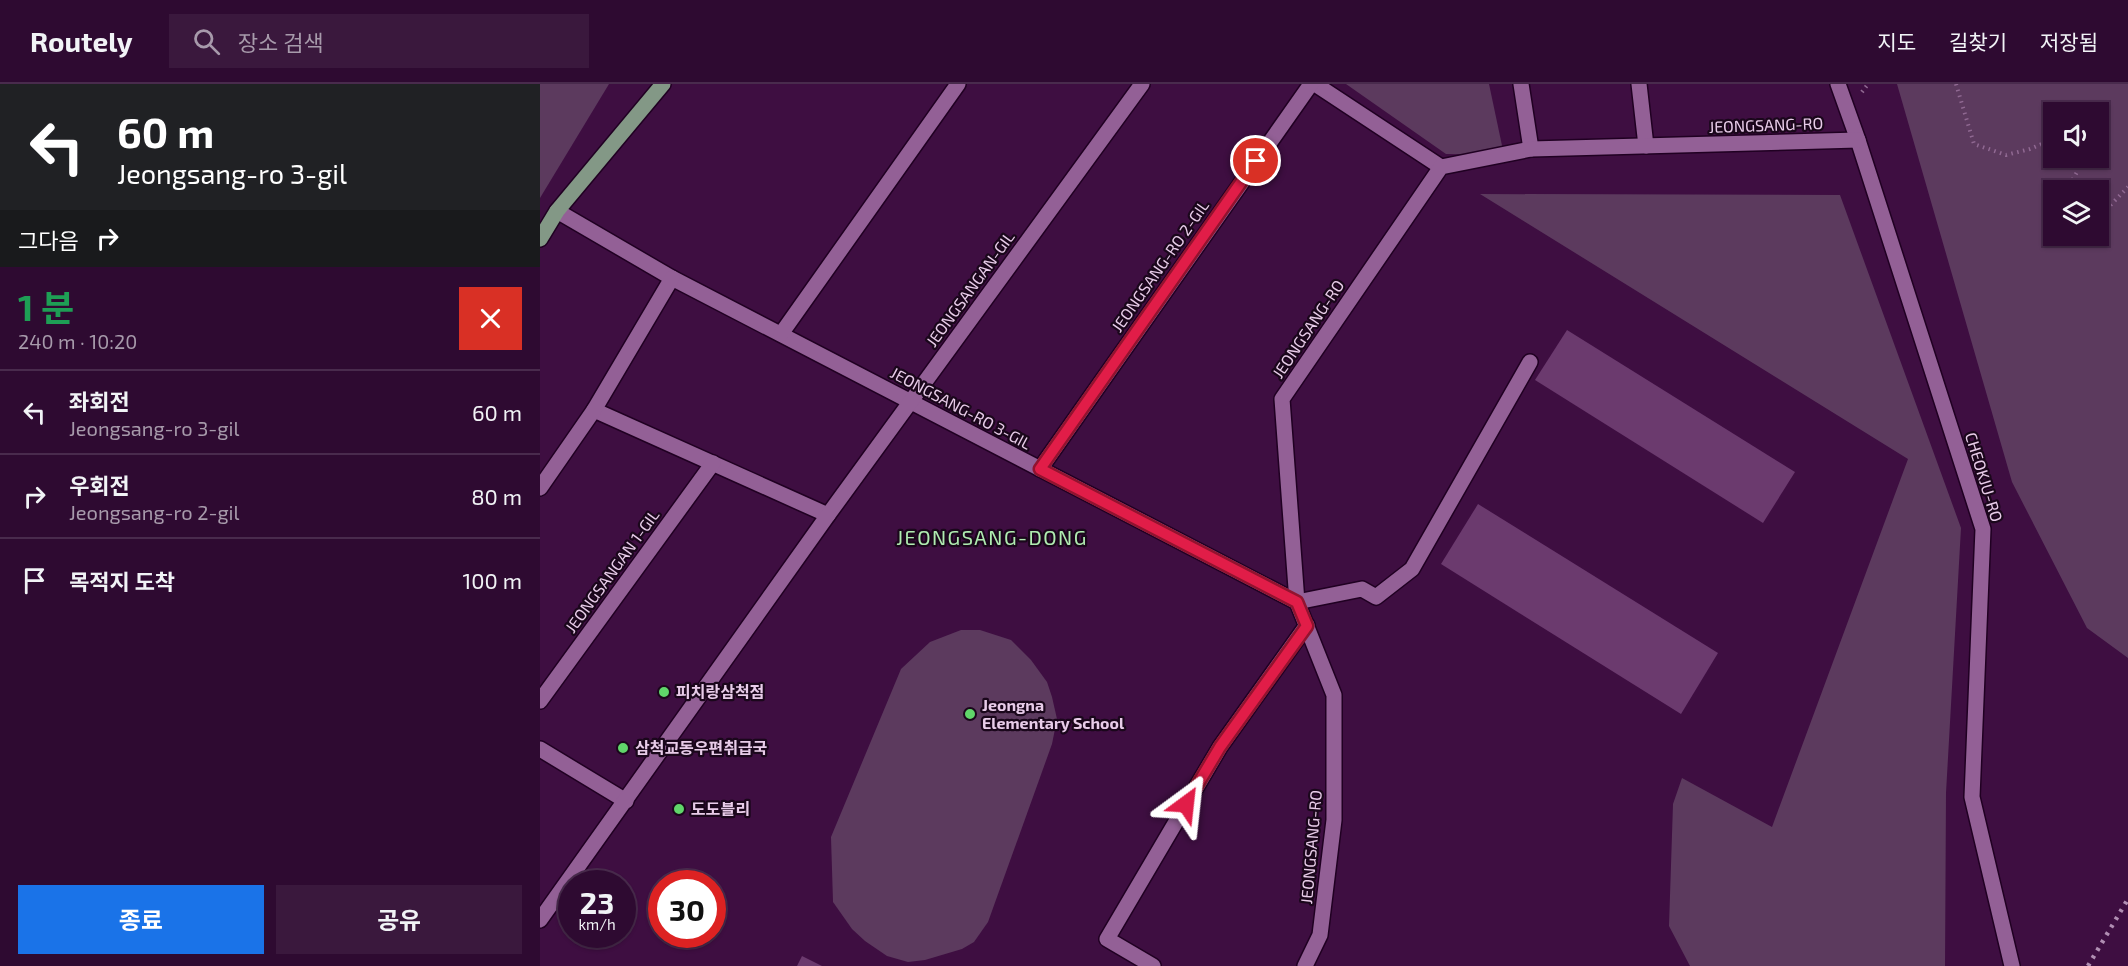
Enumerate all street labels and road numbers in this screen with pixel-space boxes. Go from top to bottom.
street label: JEONGSANG-RO [1709,113,1823,136]
street label: JEONGSANG-RO 2-GIL [1107,196,1212,335]
street label: JEONGSANGAN-GIL [922,228,1018,350]
street label: JEONGSANG-RO [1268,276,1347,381]
street label: JEONGSANG-RO 3-GIL [888,362,1035,453]
street label: CHEOKJU-RO [1962,430,2007,524]
street label: JEONGSANGAN 1-GIL [561,505,663,636]
street label: JEONGSANG-RO [1296,789,1325,905]

